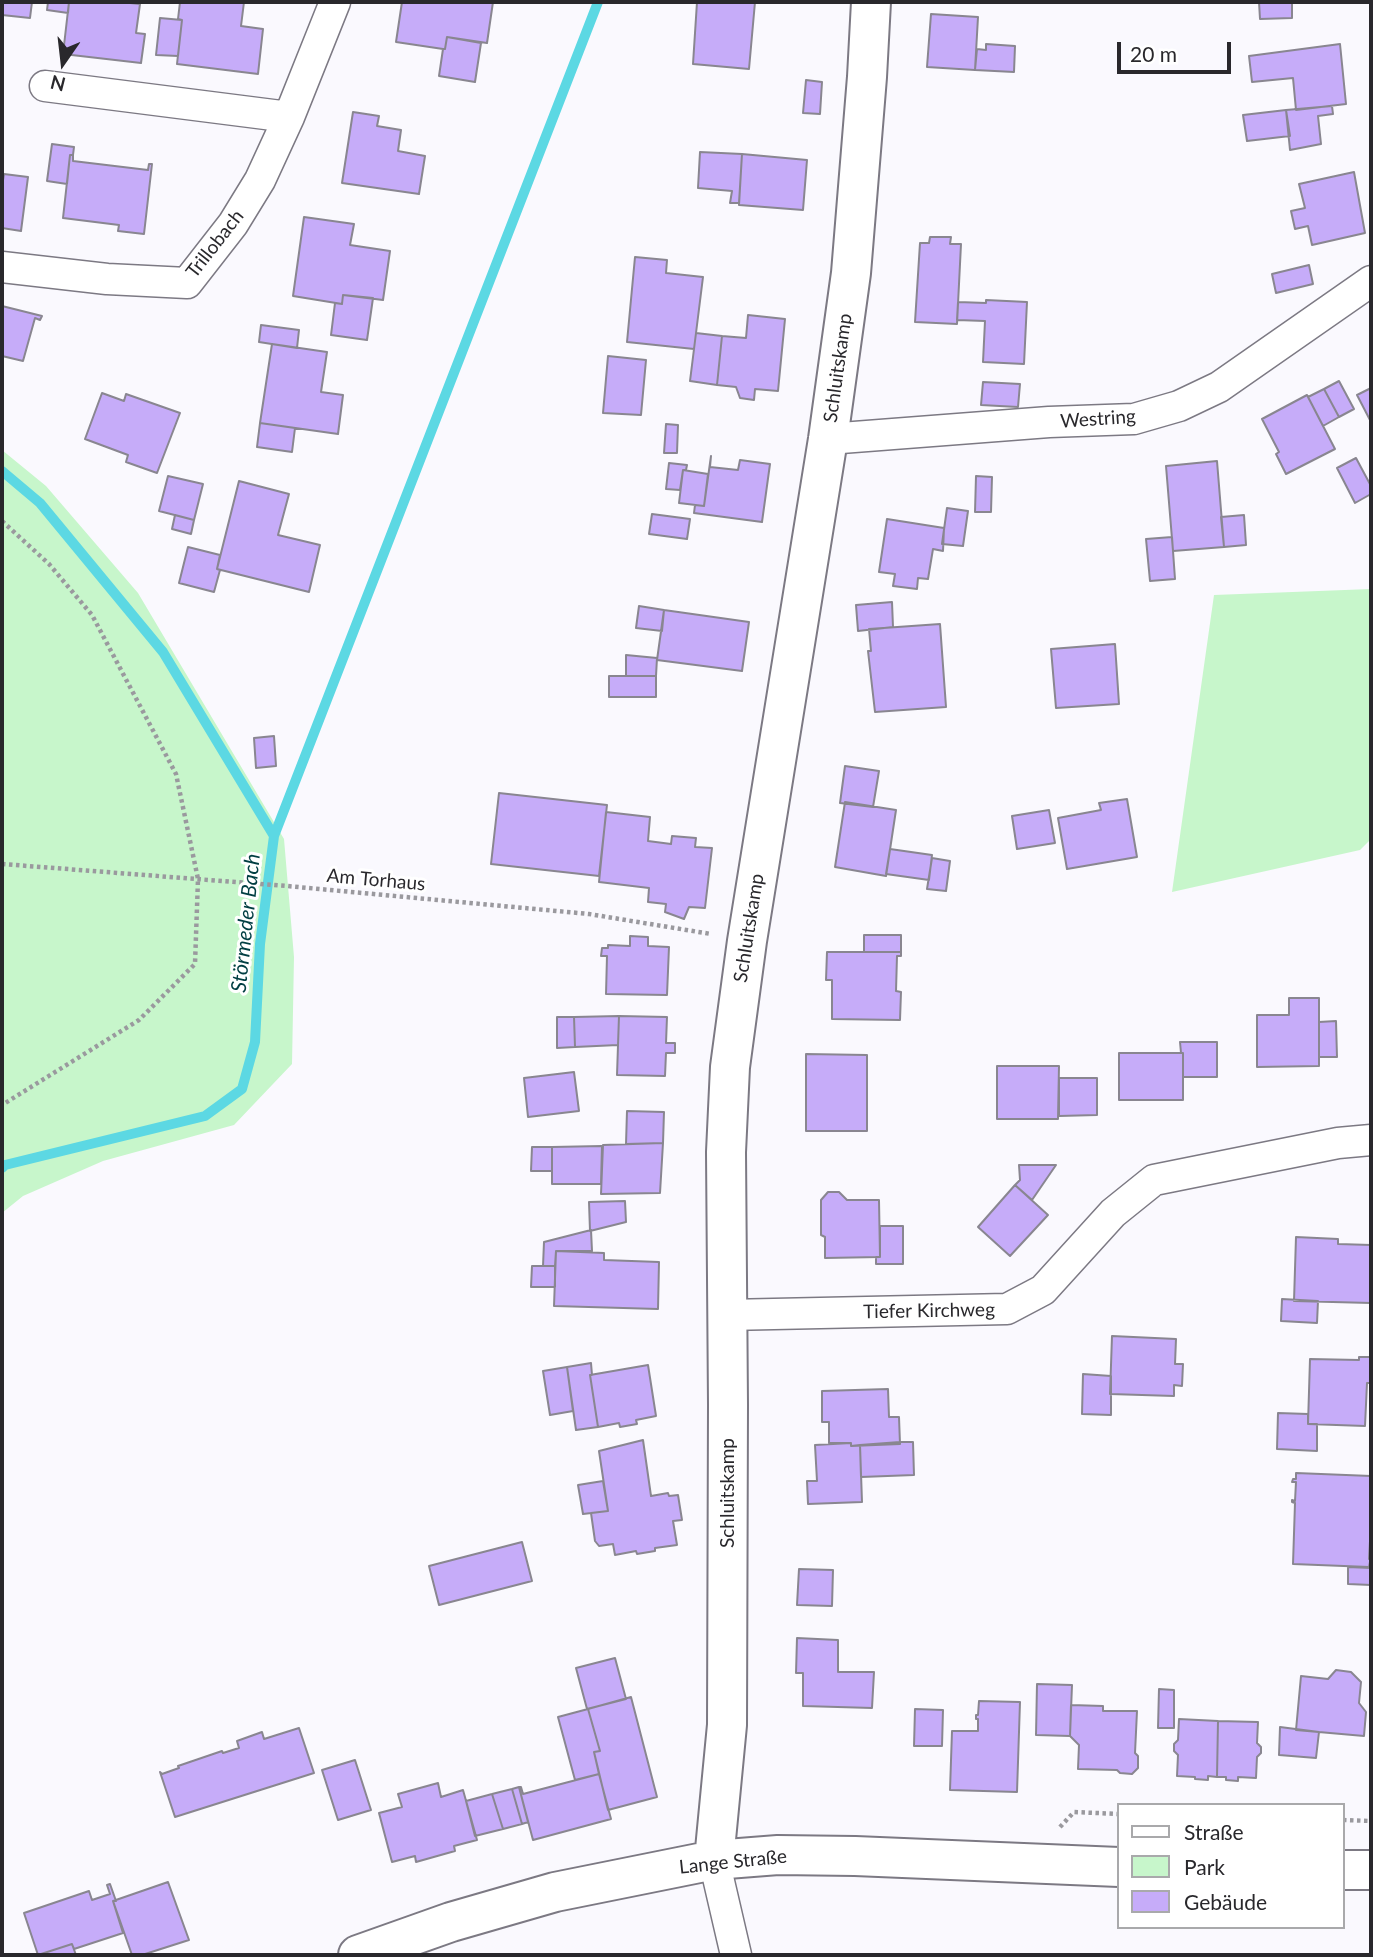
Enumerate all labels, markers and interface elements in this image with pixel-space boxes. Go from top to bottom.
north arrow [28,28,98,98]
scale bar [1121,28,1235,72]
text: 20 m [1130,41,1177,66]
text: N [48,71,68,97]
street label: Trillobach [181,205,249,283]
street label: Schluitskamp [819,312,857,424]
street label: Westring [1059,405,1137,433]
water label: Störmeder Bach [226,852,266,994]
street label: Am Torhaus [326,864,426,896]
street label: Schluitskamp [729,872,769,984]
street label: Tiefer Kirchweg [863,1298,995,1324]
street label: Schluitskamp [717,1438,739,1548]
legend [1118,1803,1345,1929]
text: Straße [1184,1819,1244,1844]
street label: Lange Straße [678,1845,788,1879]
text: Park [1184,1854,1225,1879]
text: Gebäude [1184,1889,1267,1914]

